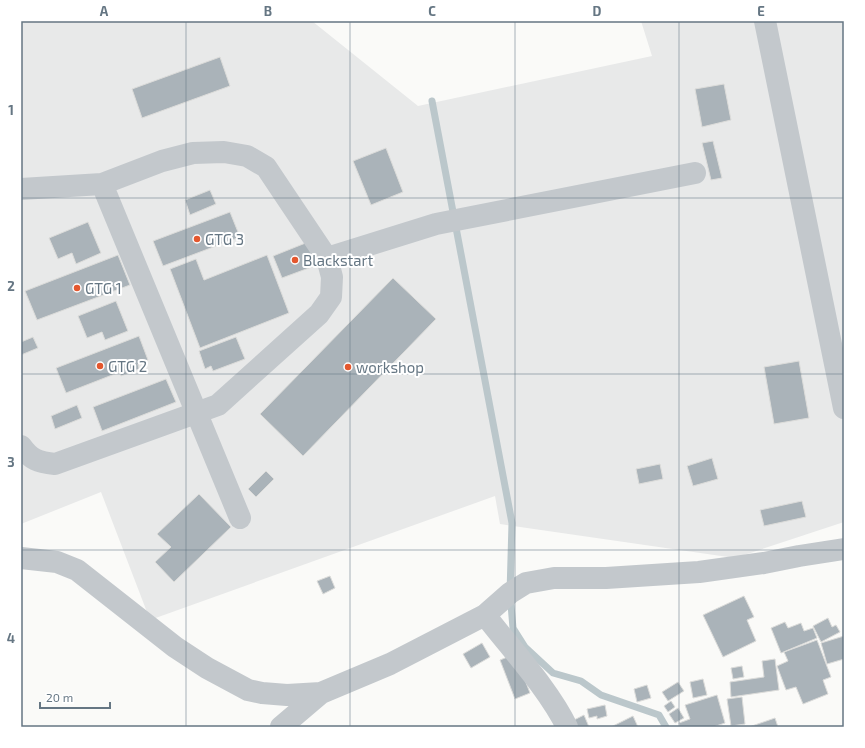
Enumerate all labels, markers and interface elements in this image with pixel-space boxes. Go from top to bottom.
text: A [100,3,109,19]
text: B [264,3,272,19]
text: C [428,3,436,19]
text: D [593,3,602,19]
text: E [757,3,765,19]
text: 1 [8,102,14,118]
place label: GTG 3 [205,230,244,248]
marker: GTG 3 [192,234,202,244]
place label: Blackstart [303,251,374,269]
marker: Blackstart [290,255,300,265]
text: 2 [7,278,15,294]
place label: GTG 1 [85,279,122,297]
marker: GTG 1 [72,283,82,293]
place label: GTG 2 [108,357,147,375]
place label: workshop [356,358,424,376]
marker: GTG 2 [95,361,105,371]
marker: workshop [343,362,353,372]
text: 3 [7,454,15,470]
text: 4 [7,630,15,646]
scale bar [40,684,110,710]
text: 20 m [46,690,73,704]

